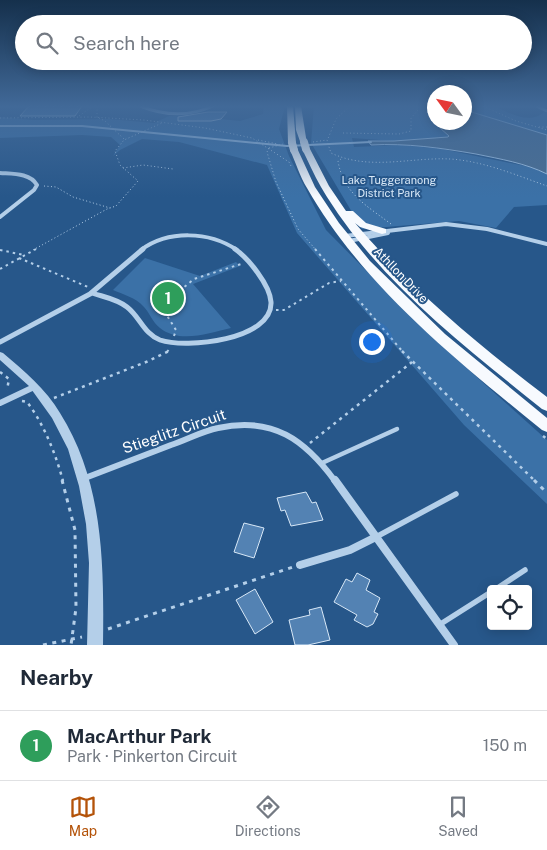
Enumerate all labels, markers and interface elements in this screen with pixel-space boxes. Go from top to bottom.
search box [15,15,532,70]
icon: search [33,29,61,57]
text: Search here [73,32,180,54]
north arrow [427,85,472,130]
park label: Lake Tuggeranong District Park [342,174,437,199]
street label: Athllon Drive [371,244,431,306]
pin: 1 [152,279,184,317]
your location [359,329,385,355]
street label: Stieglitz Circuit [120,405,228,457]
map controls [487,585,532,630]
button: locate [487,585,532,630]
text: Nearby [20,665,93,690]
text: MacArthur Park [67,725,212,747]
text: 1 [33,736,39,755]
text: 150 m [483,736,527,755]
text: Park · Pinkerton Circuit [67,747,237,766]
tab: Map [69,793,97,839]
tab: Directions [235,793,301,839]
tab: Saved [438,793,478,839]

